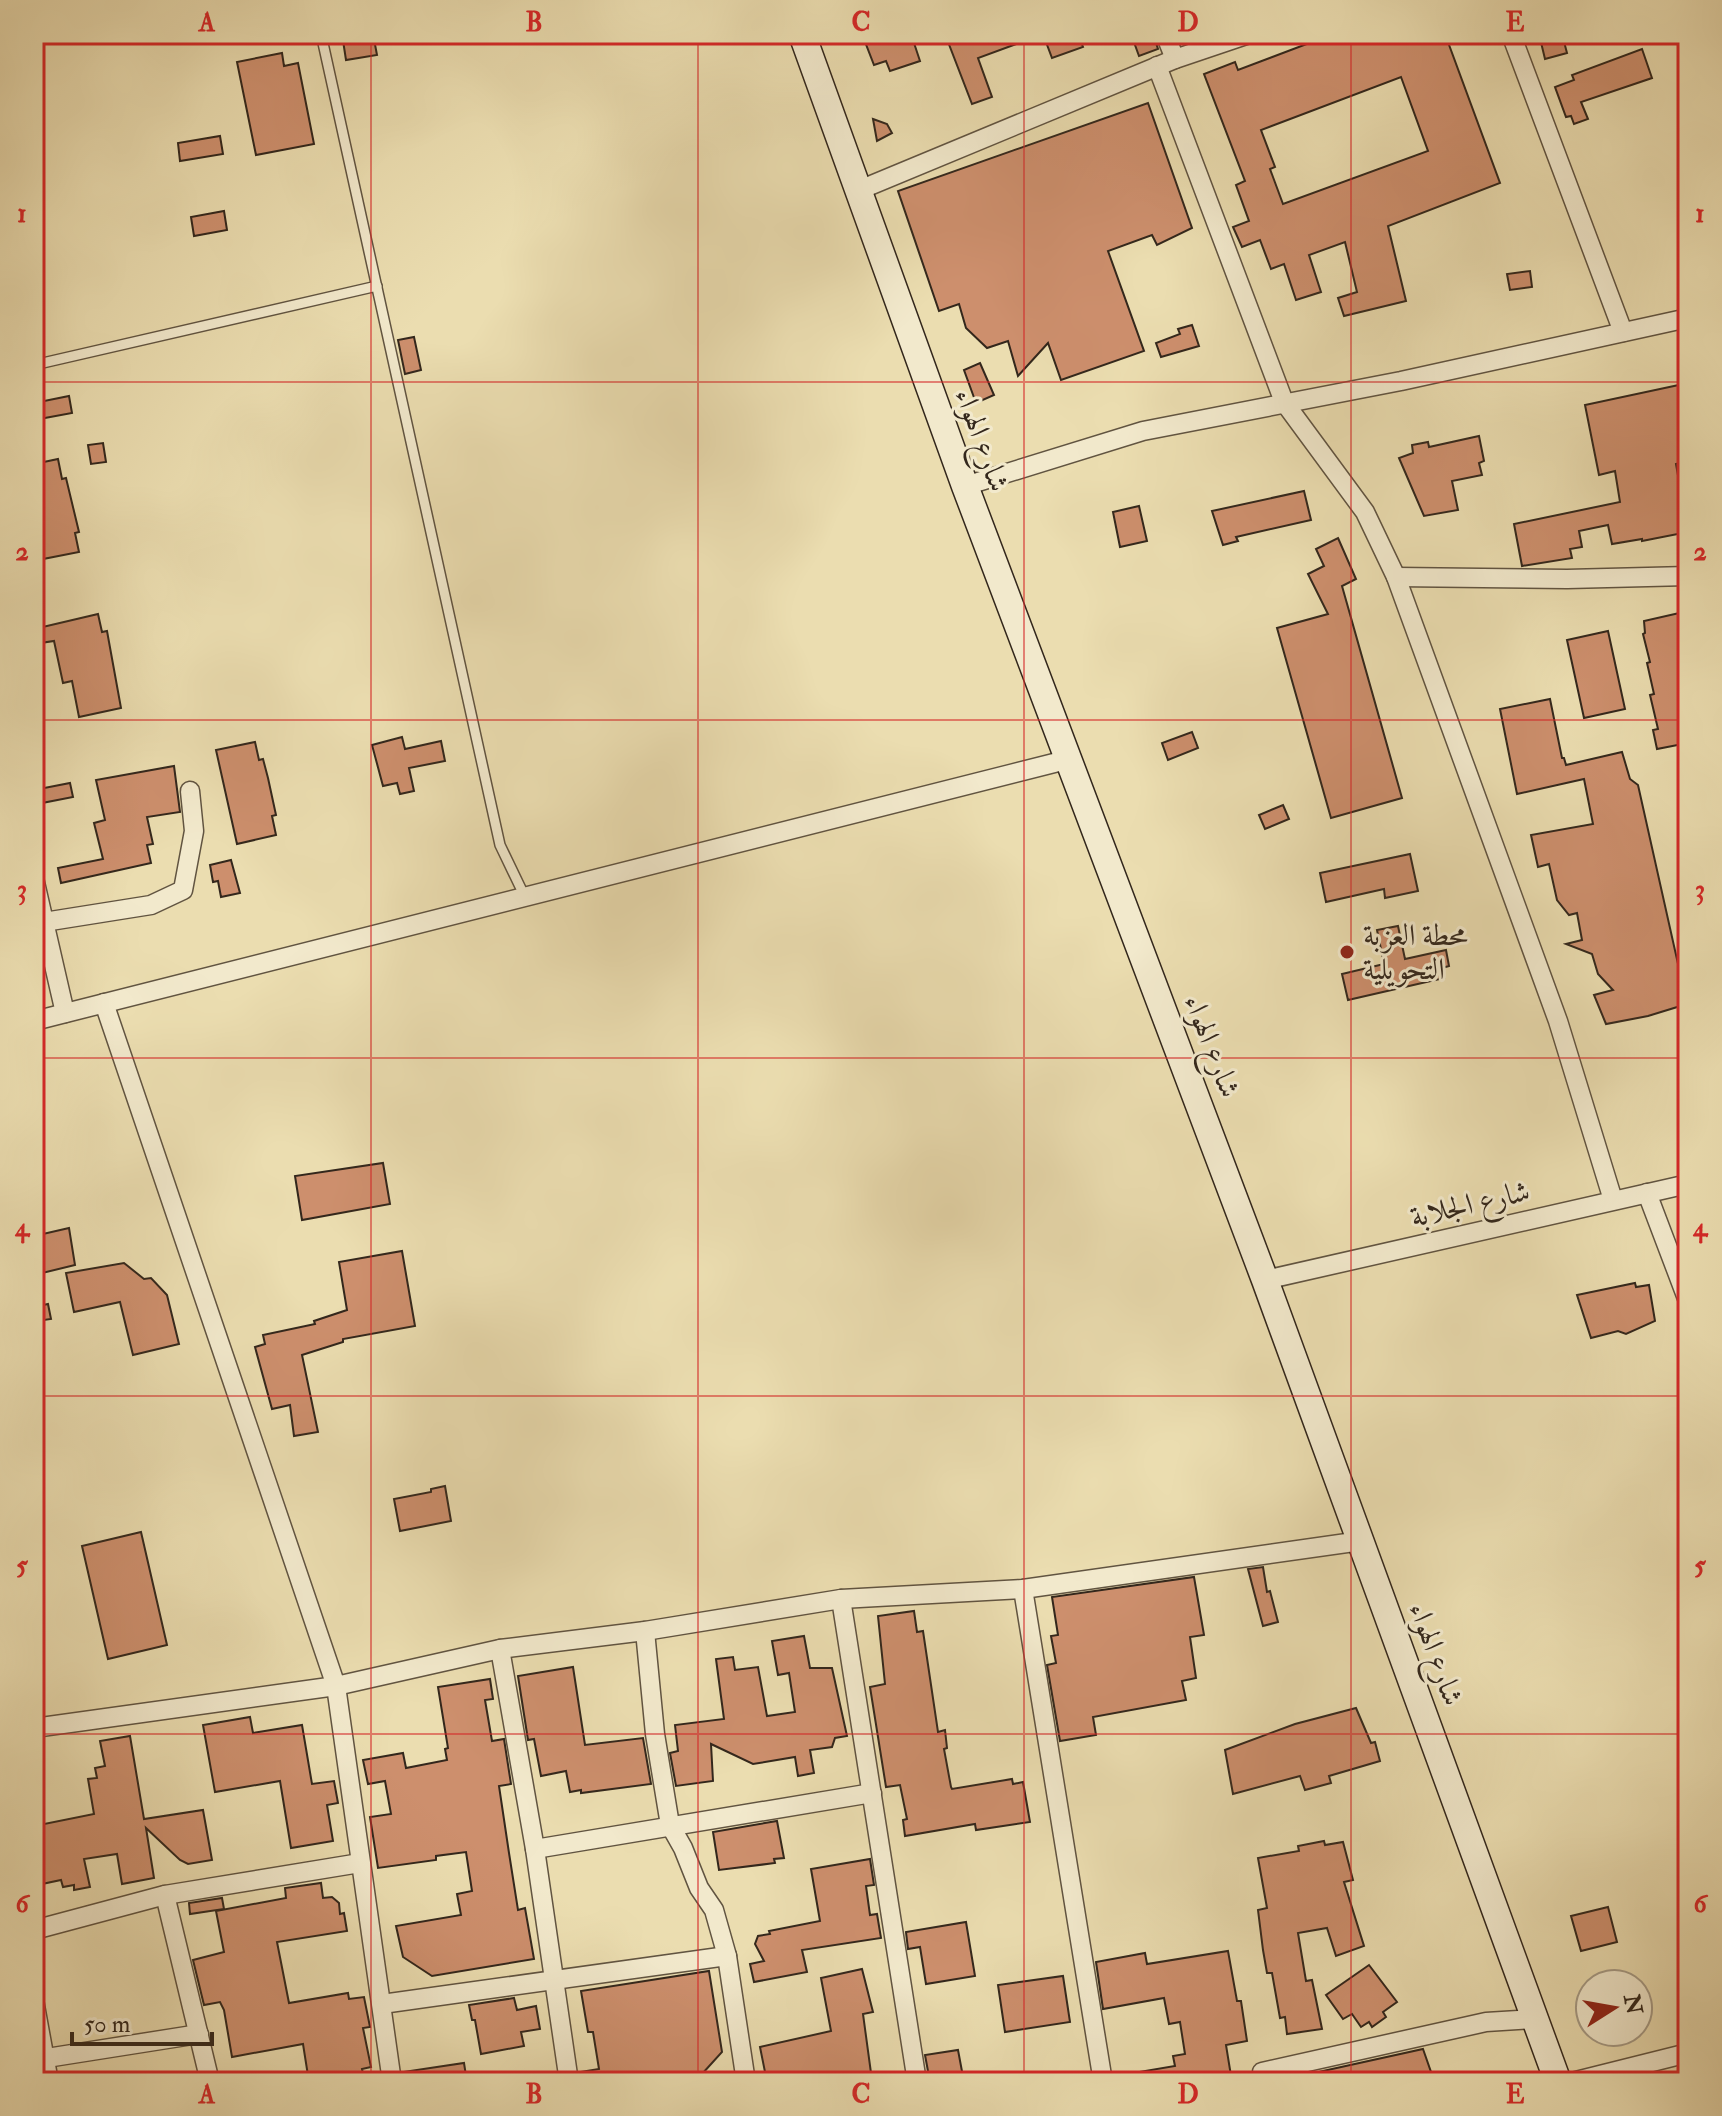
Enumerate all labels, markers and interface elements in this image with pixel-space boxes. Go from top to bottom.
text: A [198,7,216,39]
text: B [525,7,543,39]
text: C [851,7,871,39]
text: D [1177,7,1199,39]
text: E [1506,7,1525,39]
text: 1 [17,198,27,230]
text: 1 [1695,198,1705,230]
street label: شارع الهواء [941,383,1018,499]
text: 2 [15,536,29,568]
text: 2 [1693,536,1707,568]
text: 3 [17,874,27,906]
text: 3 [1695,874,1705,906]
place label: محطة العزبة التحويلية [1363,917,1468,988]
marker: محطة العزبة التحويلية [1338,943,1356,961]
street label: شارع الهواء [1170,989,1248,1105]
street label: شارع الجلابة [1407,1172,1535,1242]
text: 4 [14,1212,31,1244]
text: 4 [1692,1212,1709,1244]
text: 5 [16,1550,28,1582]
text: 5 [1694,1550,1706,1582]
street label: شارع الهواء [1395,1597,1472,1713]
text: 6 [15,1888,30,1920]
text: 6 [1693,1888,1708,1920]
north arrow [1574,1968,1654,2048]
text: N [1617,1991,1648,2017]
scale bar [72,1996,212,2046]
text: 50 m [84,2009,131,2040]
text: A [198,2079,216,2111]
text: B [525,2079,543,2111]
text: C [851,2079,871,2111]
text: D [1177,2079,1199,2111]
text: E [1506,2079,1525,2111]

